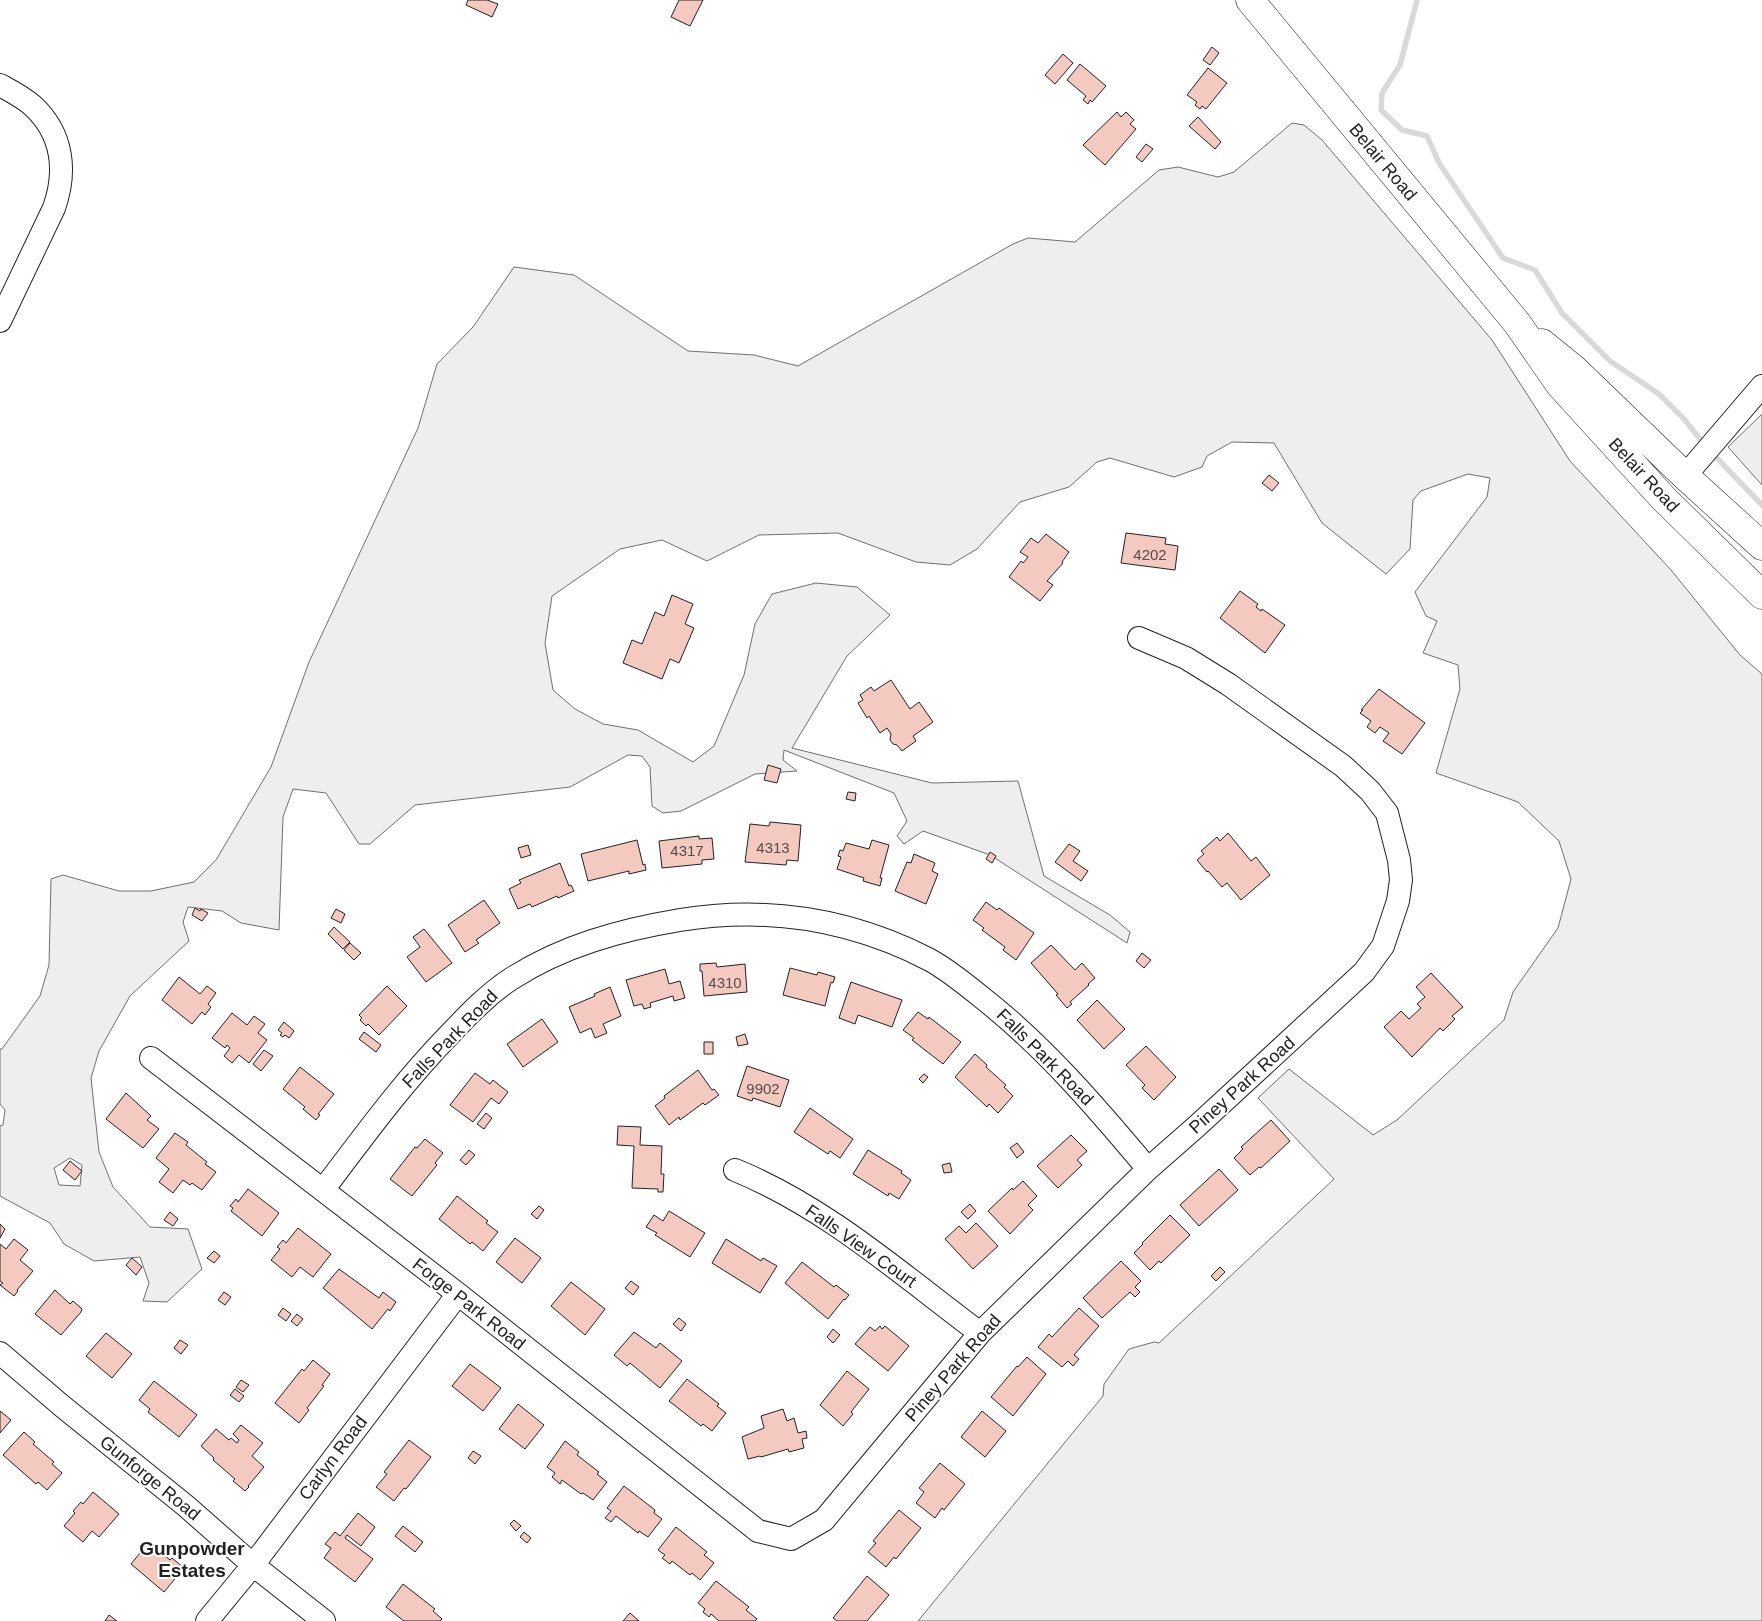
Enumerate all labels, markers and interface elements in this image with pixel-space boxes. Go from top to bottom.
street label: Belair Road [1345,120,1421,204]
street label: Belair Road [1605,434,1683,516]
house number: 4202 [1133,546,1167,563]
house number: 4313 [756,839,790,856]
house number: 4317 [670,842,704,859]
house number: 4310 [708,974,742,991]
street label: Falls Park Road [398,986,502,1092]
street label: Falls Park Road [993,1005,1097,1109]
street label: Piney Park Road [1185,1032,1299,1138]
house number: 9902 [746,1080,780,1097]
street label: Falls View Court [802,1200,920,1292]
street label: Forge Park Road [409,1254,529,1354]
street label: Piney Park Road [901,1310,1005,1426]
street label: Carlyn Road [295,1412,371,1504]
street label: Gunforge Road [96,1431,204,1525]
district label: Gunpowder Estates [139,1538,245,1581]

